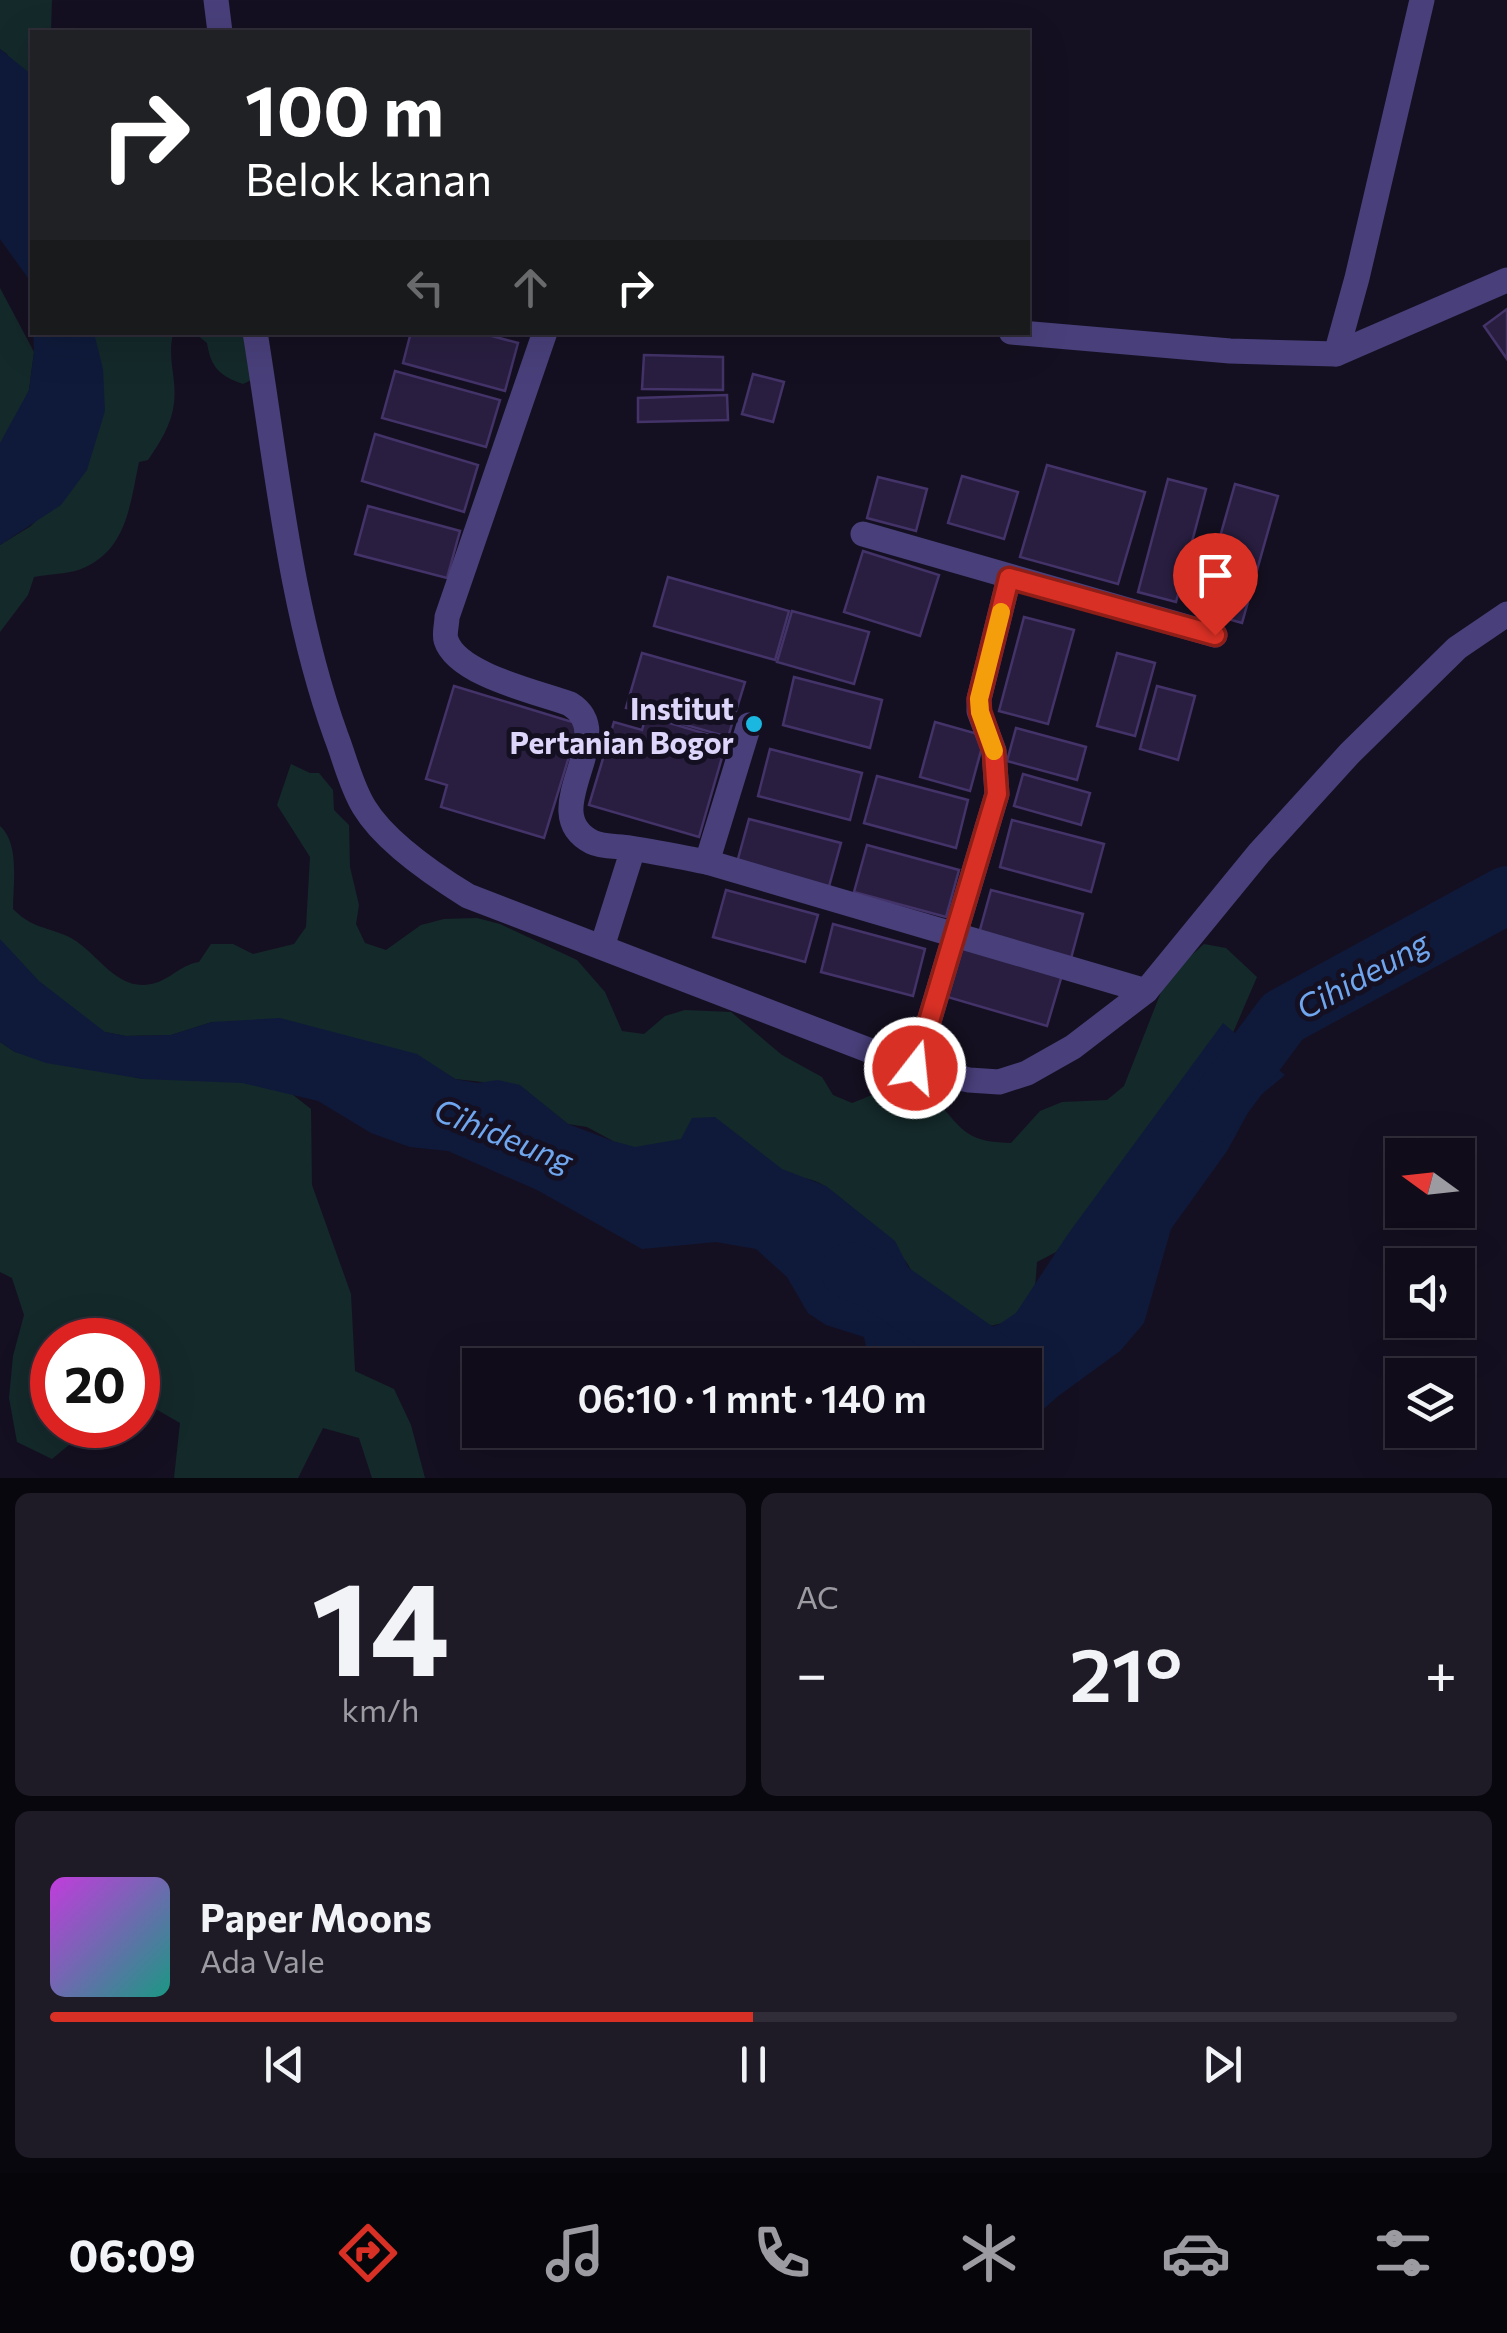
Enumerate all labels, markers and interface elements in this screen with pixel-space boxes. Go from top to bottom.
text: 100 m [245,65,444,150]
icon: right [80,70,210,200]
text: Belok kanan [245,150,492,205]
icon: left [398,260,453,315]
icon: ahead [503,260,558,315]
icon: right [608,260,663,315]
pin [1173,533,1258,636]
icon: arrive [1188,548,1243,603]
place label: Institut Pertanian Bogor [509,689,734,760]
marker: Institut Pertanian Bogor [743,713,765,735]
water label: Cihideung [1289,920,1437,1027]
position arrow [863,1016,967,1120]
water label: Cihideung [429,1088,581,1180]
north arrow [1385,1138,1475,1228]
map controls [1385,1138,1475,1448]
button: sound [1385,1248,1475,1338]
speed limit sign: 20 [30,1318,160,1448]
button: layers [1385,1358,1475,1448]
text: 06:10 · 1 mnt · 140 m [577,1374,927,1421]
text: 14 [311,1544,450,1703]
text: AC [796,1576,839,1616]
text: 21° [1069,1626,1182,1717]
text: − [796,1638,827,1705]
text: + [1425,1638,1457,1705]
text: km/h [342,1689,419,1729]
text: Paper Moons [200,1893,432,1940]
text: Ada Vale [200,1940,325,1980]
icon: previous [257,2037,312,2092]
icon: pause [726,2037,781,2092]
icon: next [1195,2037,1250,2092]
icon: directions [333,2218,403,2288]
icon: music [540,2218,610,2288]
icon: phone [747,2218,817,2288]
icon: climate [954,2218,1024,2288]
icon: car [1161,2218,1231,2288]
icon: filters [1368,2218,1438,2288]
text: 06:09 [69,2226,196,2281]

